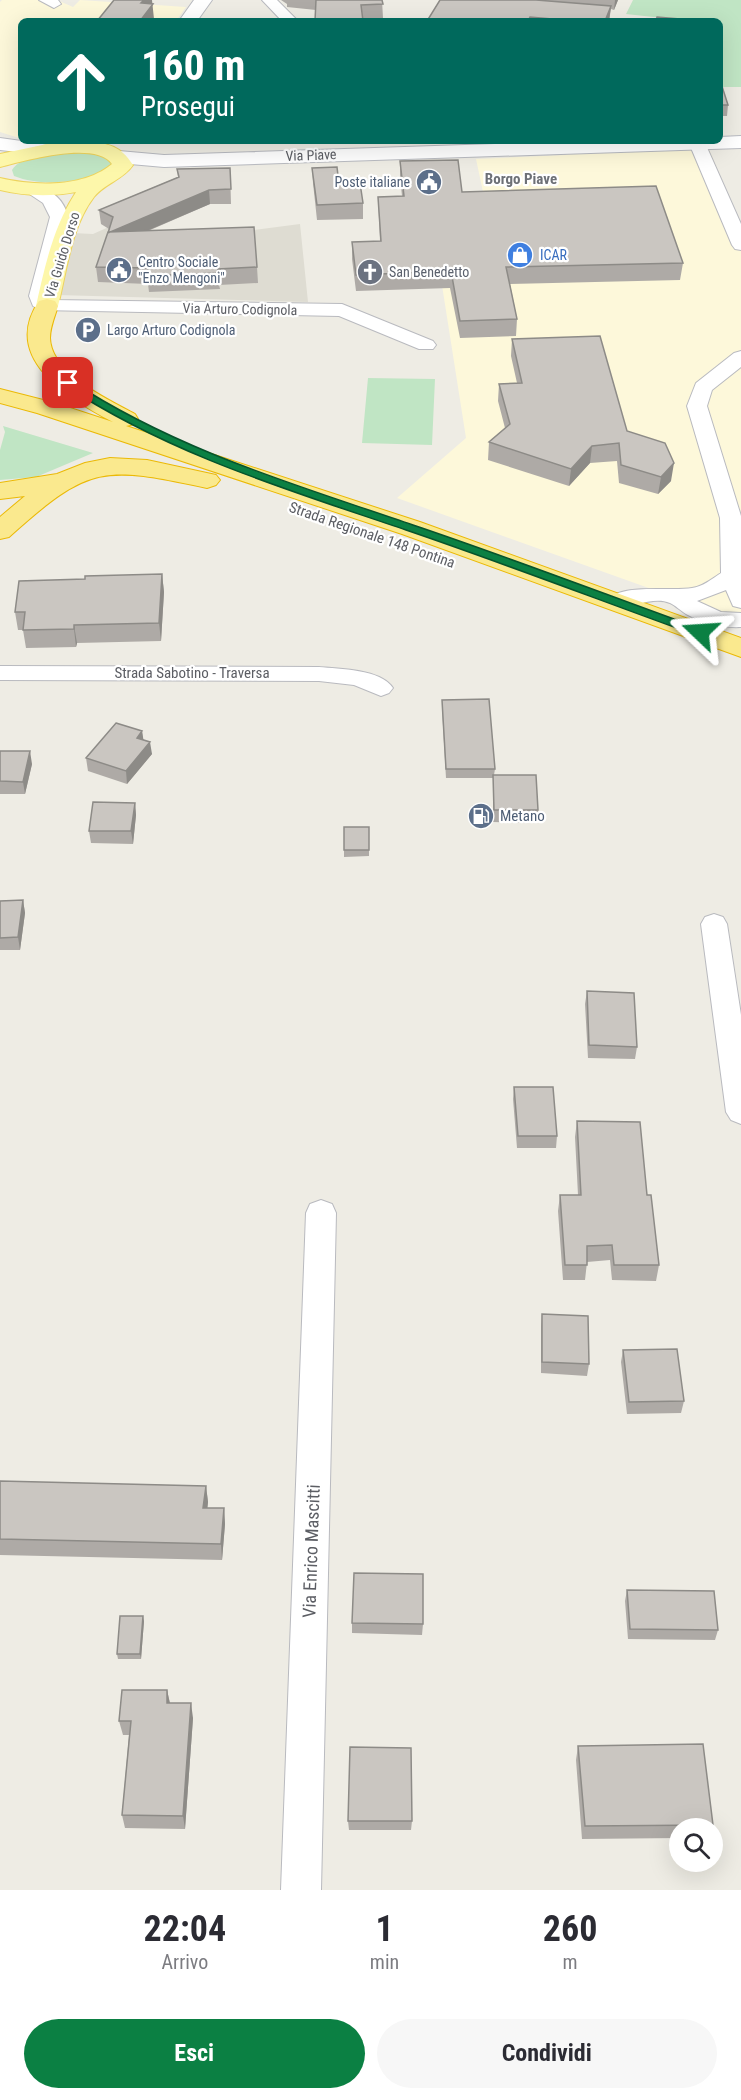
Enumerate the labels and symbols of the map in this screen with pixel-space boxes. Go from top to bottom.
street label: Via Piave [285,146,337,164]
public building icon: Poste italiane [414,167,444,197]
district label: Borgo Piave [485,170,557,188]
place label: Poste italiane [334,174,410,190]
street label: Via Guido Dorso [41,210,83,300]
shop icon: ICAR [505,240,535,270]
place label: ICAR [540,247,568,263]
place label: Centro Sociale "Enzo Mengoni" [138,254,225,286]
public building icon: Centro Sociale "Enzo Mengoni" [104,255,134,285]
church icon: San Benedetto [355,257,385,287]
place label: San Benedetto [389,264,469,280]
street label: Via Arturo Codignola [183,300,297,318]
parking icon: Largo Arturo Codignola [73,315,103,345]
place label: Largo Arturo Codignola [107,322,235,338]
pin [42,357,93,408]
street label: Strada Regionale 148 Pontina [287,498,457,572]
position arrow [668,600,732,664]
street label: Strada Sabotino - Traversa [114,664,270,682]
fuel station icon: Metano [466,801,496,831]
place label: Metano [500,807,545,825]
street label: Via Enrico Mascitti [298,1484,324,1618]

